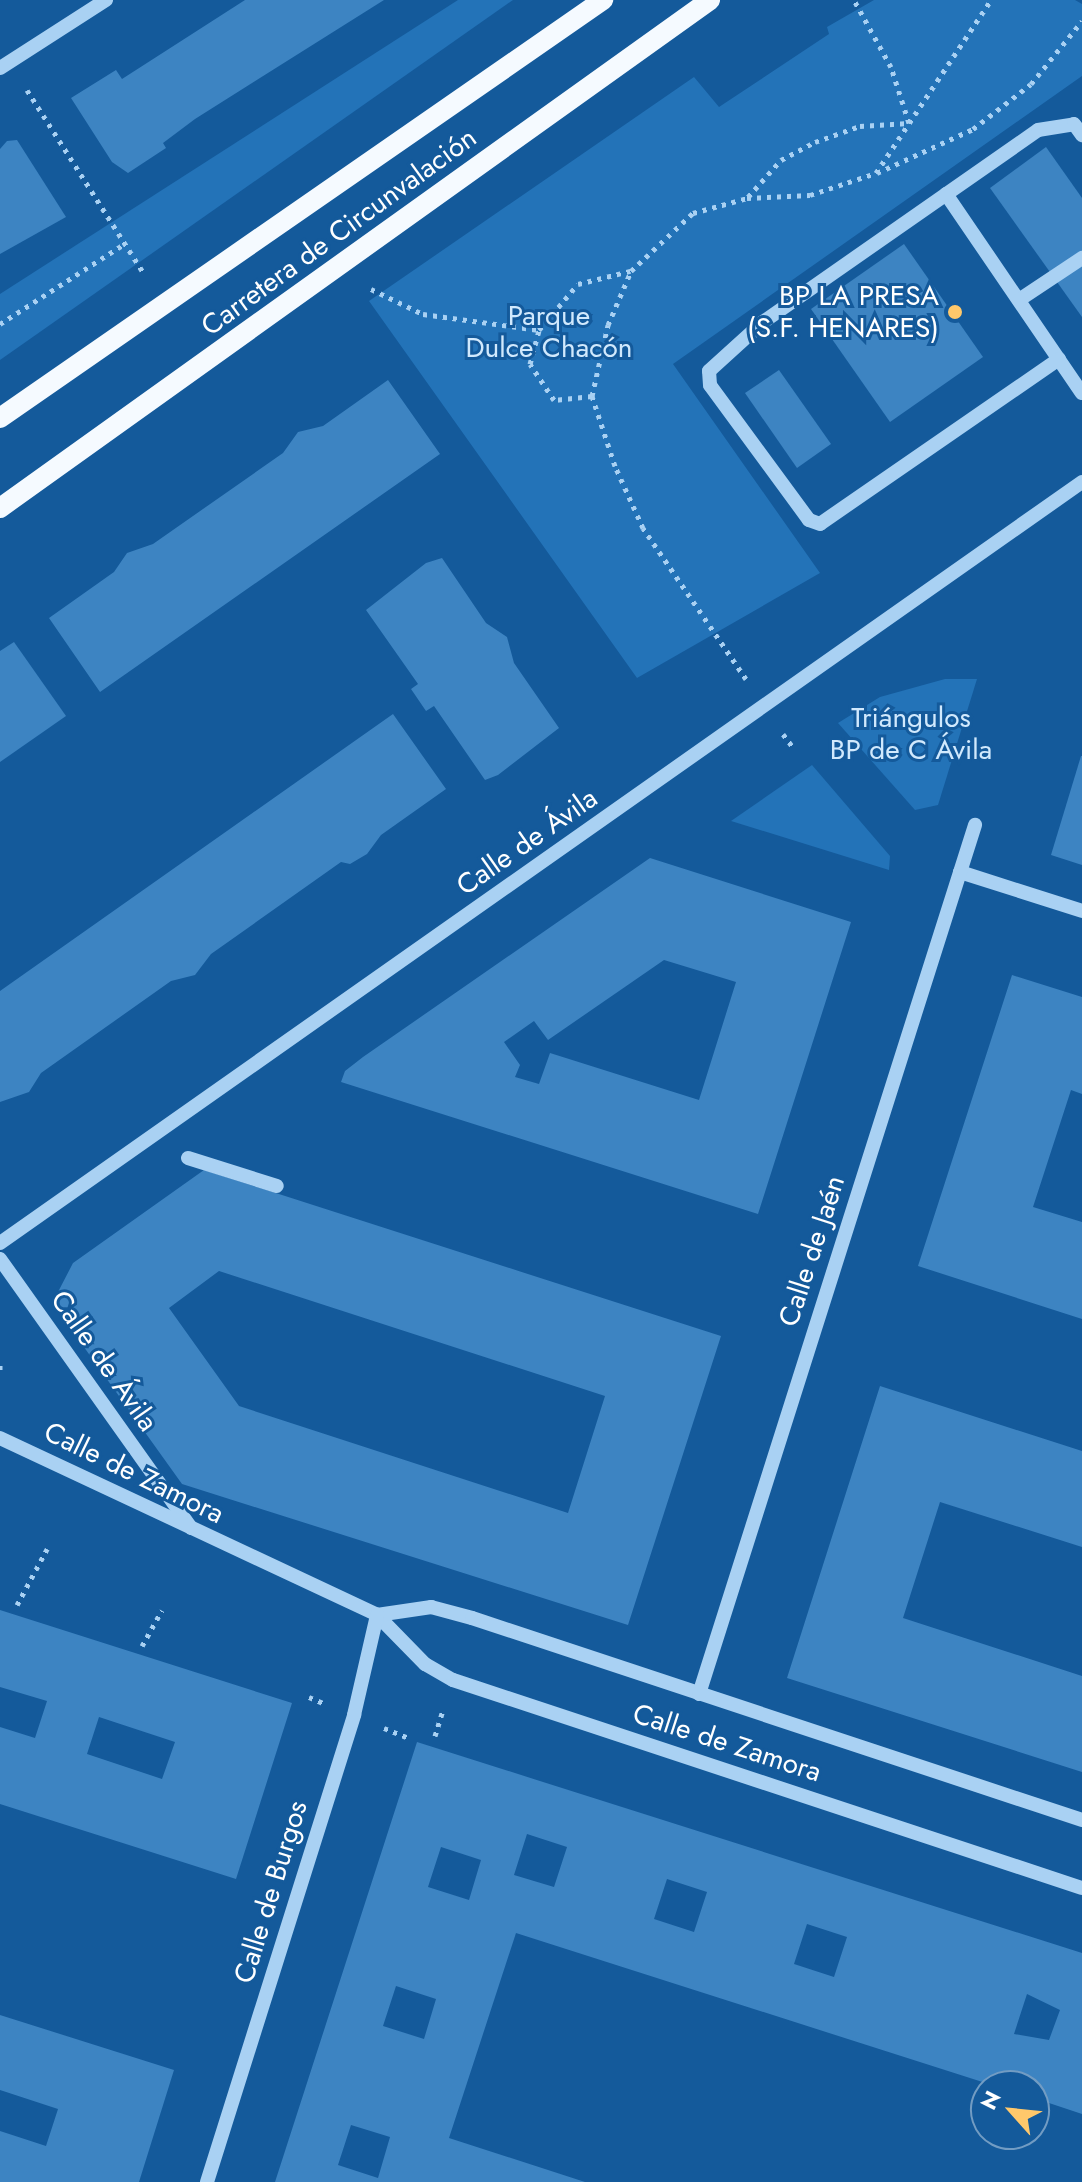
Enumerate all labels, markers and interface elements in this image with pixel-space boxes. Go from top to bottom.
street label: Carretera de Circunvalación [195,121,483,343]
place label: BP LA PRESA (S.F. HENARES) [747,279,939,345]
park label: Parque Dulce Chacón [465,299,633,365]
marker: BP LA PRESA (S.F. HENARES) [946,303,964,321]
park label: Triángulos BP de C Ávila [830,701,992,767]
street label: Calle de Ávila [450,781,604,903]
street label: Calle de Jaén [772,1171,852,1331]
street label: Calle de Ávila [43,1284,165,1438]
street label: Calle de Zamora [39,1415,229,1531]
street label: Calle de Zamora [629,1697,825,1789]
street label: Calle de Burgos [227,1797,315,1987]
north arrow [970,2070,1050,2150]
text: N [972,2085,1009,2115]

